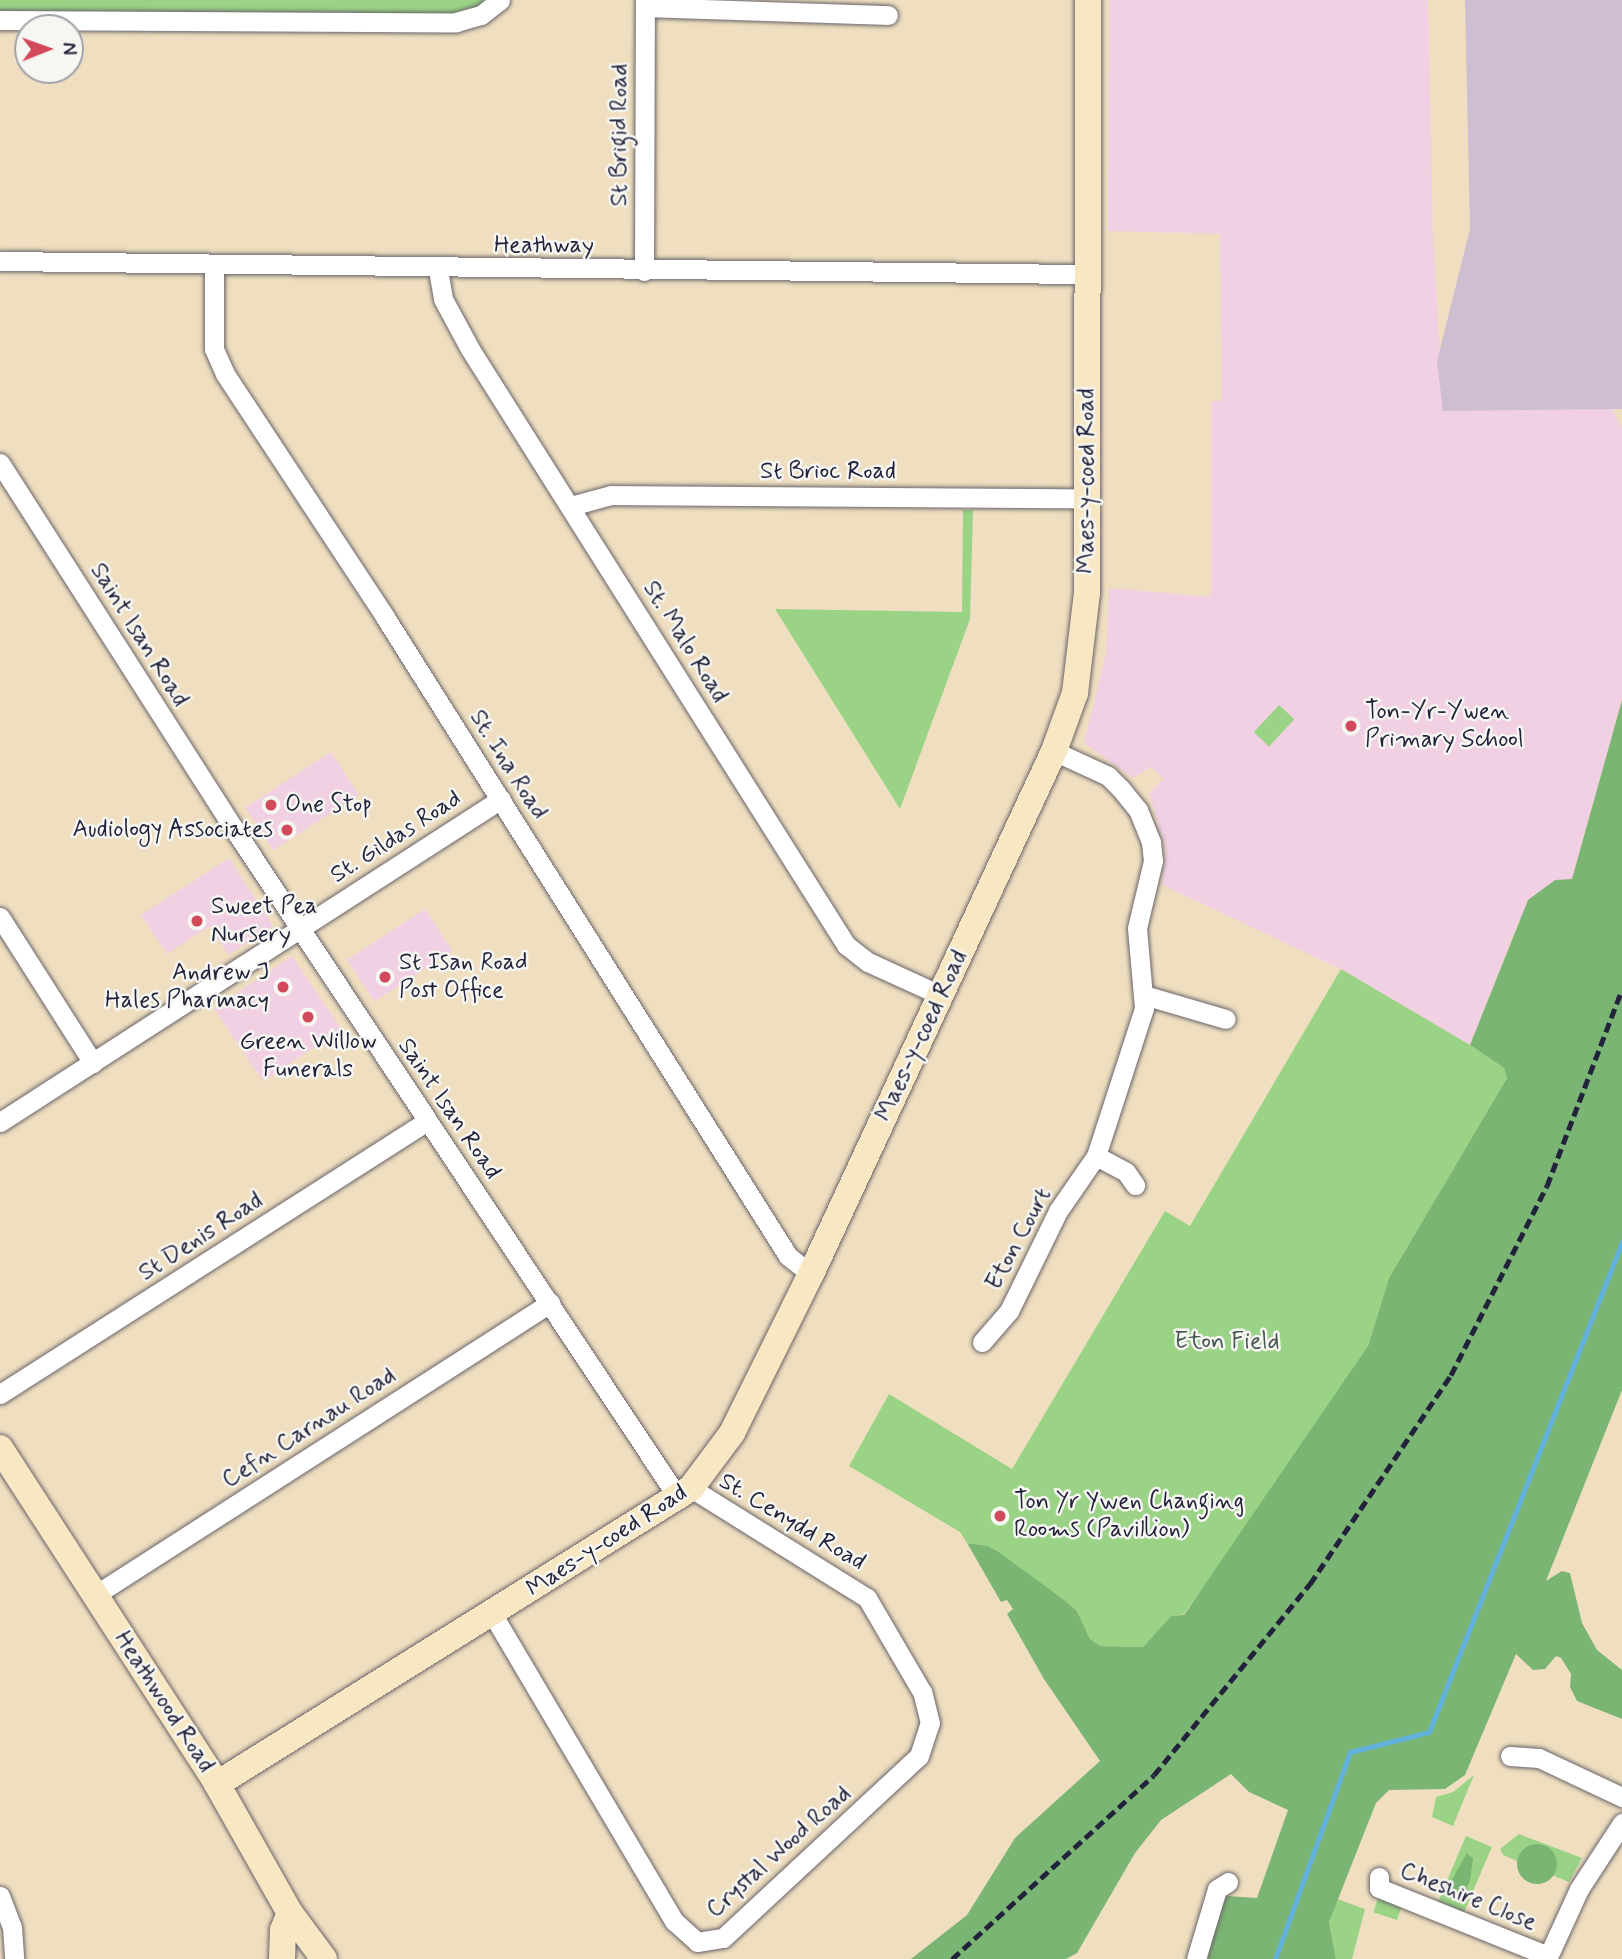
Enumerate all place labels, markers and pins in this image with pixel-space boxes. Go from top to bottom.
place label: Ton-Yr-Ywen Primary School [1365,698,1523,754]
marker: Ton-Yr-Ywen Primary School [1343,718,1359,734]
place label: One Stop [285,791,372,819]
marker: One Stop [263,797,279,813]
place label: Audiology Associates [67,816,273,844]
marker: Audiology Associates [279,822,295,838]
place label: Sweet Pea Nursery [211,893,316,949]
marker: Sweet Pea Nursery [189,913,205,929]
place label: St Isan Road Post Office [399,949,530,1005]
place label: Andrew J Hales Pharmacy [105,959,269,1015]
marker: St Isan Road Post Office [377,969,393,985]
marker: Andrew J Hales Pharmacy [275,979,291,995]
marker: Green Willow Funerals [300,1009,316,1025]
place label: Green Willow Funerals [240,1028,376,1084]
place label: Ton Yr Ywen Changing Rooms (Pavillion) [1014,1488,1258,1544]
marker: Ton Yr Ywen Changing Rooms (Pavillion) [992,1508,1008,1524]

